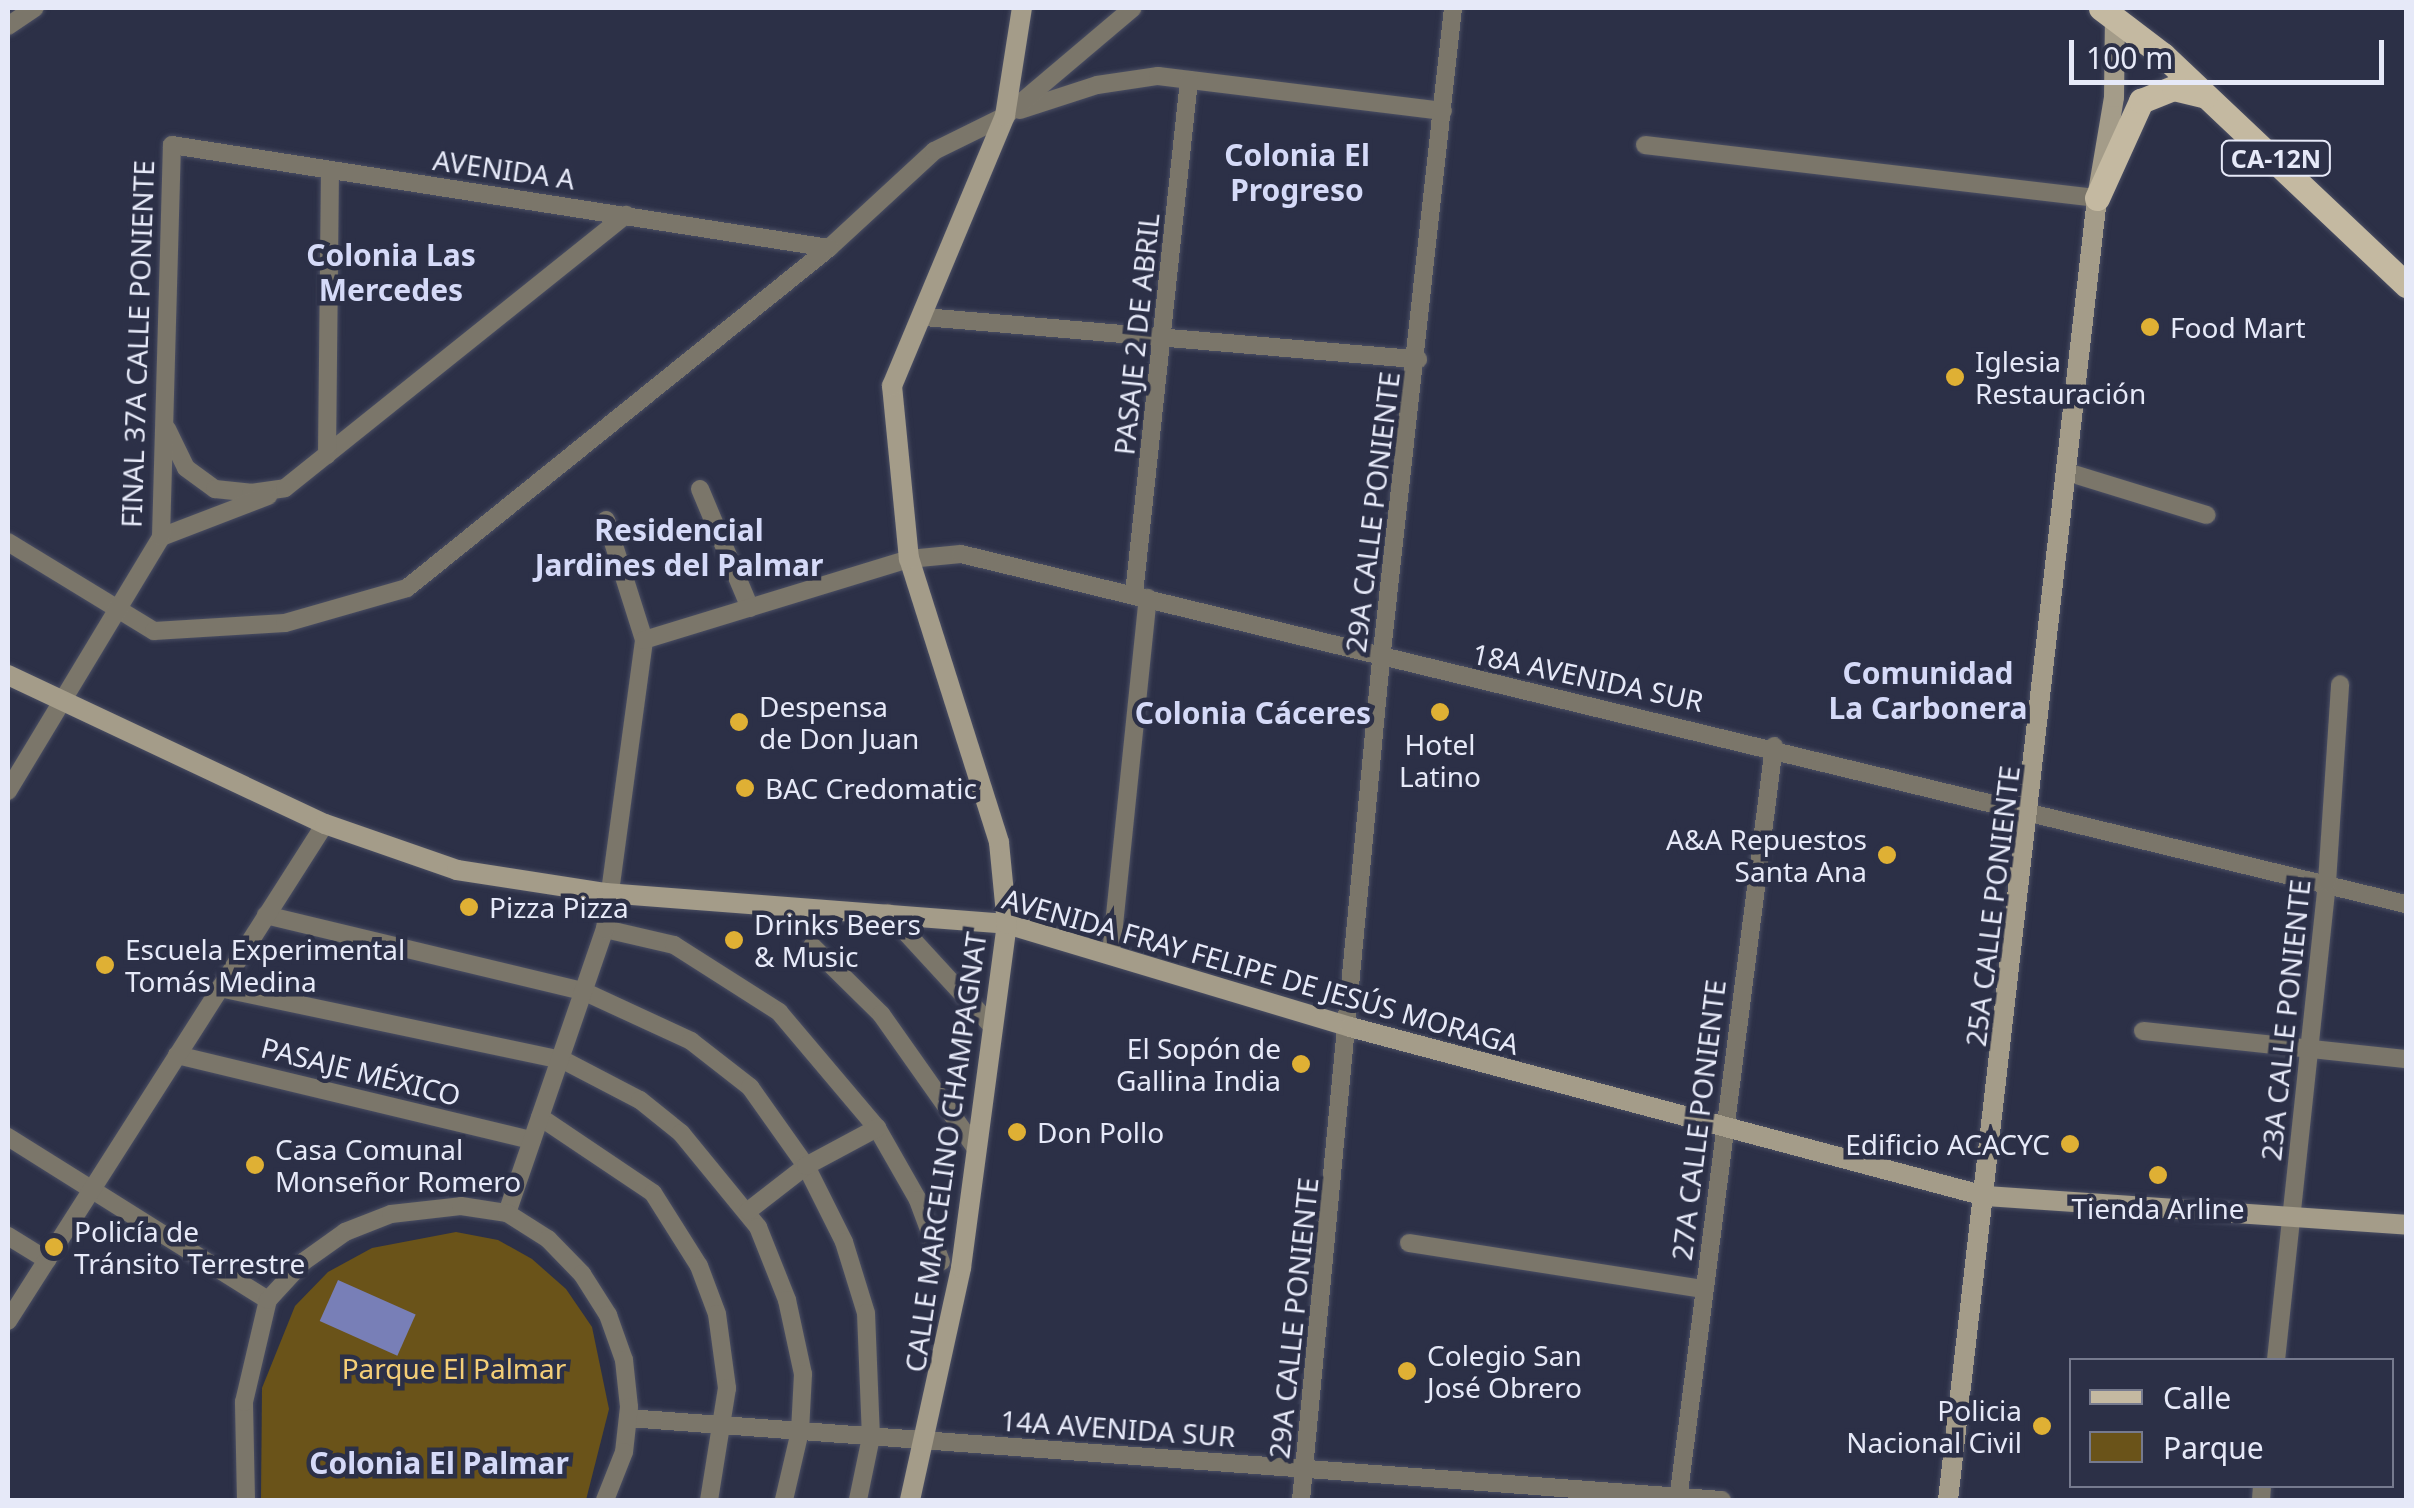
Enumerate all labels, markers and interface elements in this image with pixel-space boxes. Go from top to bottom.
scale bar [2074,20,2389,82]
text: 100 m [2086,37,2173,78]
district label: Colonia El Progreso [1224,137,1370,208]
road number: CA-12N [2218,138,2334,178]
street label: AVENIDA A [431,142,577,196]
street label: FINAL 37A CALLE PONIENTE [114,160,160,528]
street label: PASAJE 2 DE ABRIL [1107,211,1165,457]
district label: Colonia Las Mercedes [306,237,476,308]
place label: Food Mart [2170,310,2306,344]
marker: Food Mart [2139,316,2161,338]
place label: Iglesia Restauración [1975,344,2146,410]
marker: Iglesia Restauración [1944,366,1966,388]
street label: 29A CALLE PONIENTE [1338,370,1406,654]
district label: Residencial Jardines del Palmar [535,512,823,582]
street label: 18A AVENIDA SUR [1469,636,1707,718]
district label: Comunidad La Carbonera [1828,655,2028,726]
place label: Despensa de Don Juan [759,689,919,755]
district label: Colonia Cáceres [1135,695,1371,731]
marker: Hotel Latino [1429,701,1451,723]
marker: Despensa de Don Juan [728,711,750,733]
place label: Hotel Latino [1399,727,1481,793]
street label: 25A CALLE PONIENTE [1958,764,2026,1048]
place label: BAC Credomatic [765,771,977,805]
marker: BAC Credomatic [734,777,756,799]
place label: A&A Repuestos Santa Ana [1666,822,1867,888]
marker: A&A Repuestos Santa Ana [1876,844,1898,866]
street label: 23A CALLE PONIENTE [2254,878,2316,1162]
street label: AVENIDA FRAY FELIPE DE JESÚS MORAGA [999,881,1523,1061]
place label: Pizza Pizza [489,890,629,924]
marker: Pizza Pizza [458,896,480,918]
place label: Drinks Beers & Music [754,907,921,973]
marker: Drinks Beers & Music [723,929,745,951]
street label: CALLE MARCELINO CHAMPAGNAT [897,930,993,1374]
place label: Escuela Experimental Tomás Medina [125,932,405,998]
marker: Escuela Experimental Tomás Medina [94,954,116,976]
street label: 27A CALLE PONIENTE [1664,978,1732,1262]
street label: PASAJE MÉXICO [258,1030,464,1112]
place label: El Sopón de Gallina India [1116,1031,1281,1097]
marker: El Sopón de Gallina India [1290,1053,1312,1075]
place label: Don Pollo [1037,1115,1164,1149]
marker: Don Pollo [1006,1121,1028,1143]
place label: Edificio ACACYC [1845,1127,2050,1161]
place label: Casa Comunal Monseñor Romero [275,1132,521,1198]
marker: Edificio ACACYC [2059,1133,2081,1155]
marker: Casa Comunal Monseñor Romero [244,1154,266,1176]
marker: Tienda Arline [2147,1164,2169,1186]
street label: 29A CALLE PONIENTE [1262,1176,1324,1460]
place label: Tienda Arline [2071,1191,2245,1225]
place label: Policía de Tránsito Terrestre [74,1214,305,1280]
marker: Policía de Tránsito Terrestre [43,1236,65,1258]
place label: Colegio San José Obrero [1427,1338,1582,1404]
park label: Parque El Palmar [342,1351,566,1385]
legend [2069,1358,2394,1488]
marker: Colegio San José Obrero [1396,1360,1418,1382]
text: Calle [2163,1377,2231,1418]
place label: Policia Nacional Civil [1846,1393,2022,1459]
street label: 14A AVENIDA SUR [999,1403,1237,1453]
marker: Policia Nacional Civil [2031,1415,2053,1437]
text: Parque [2163,1427,2264,1468]
district label: Colonia El Palmar [309,1445,569,1481]

